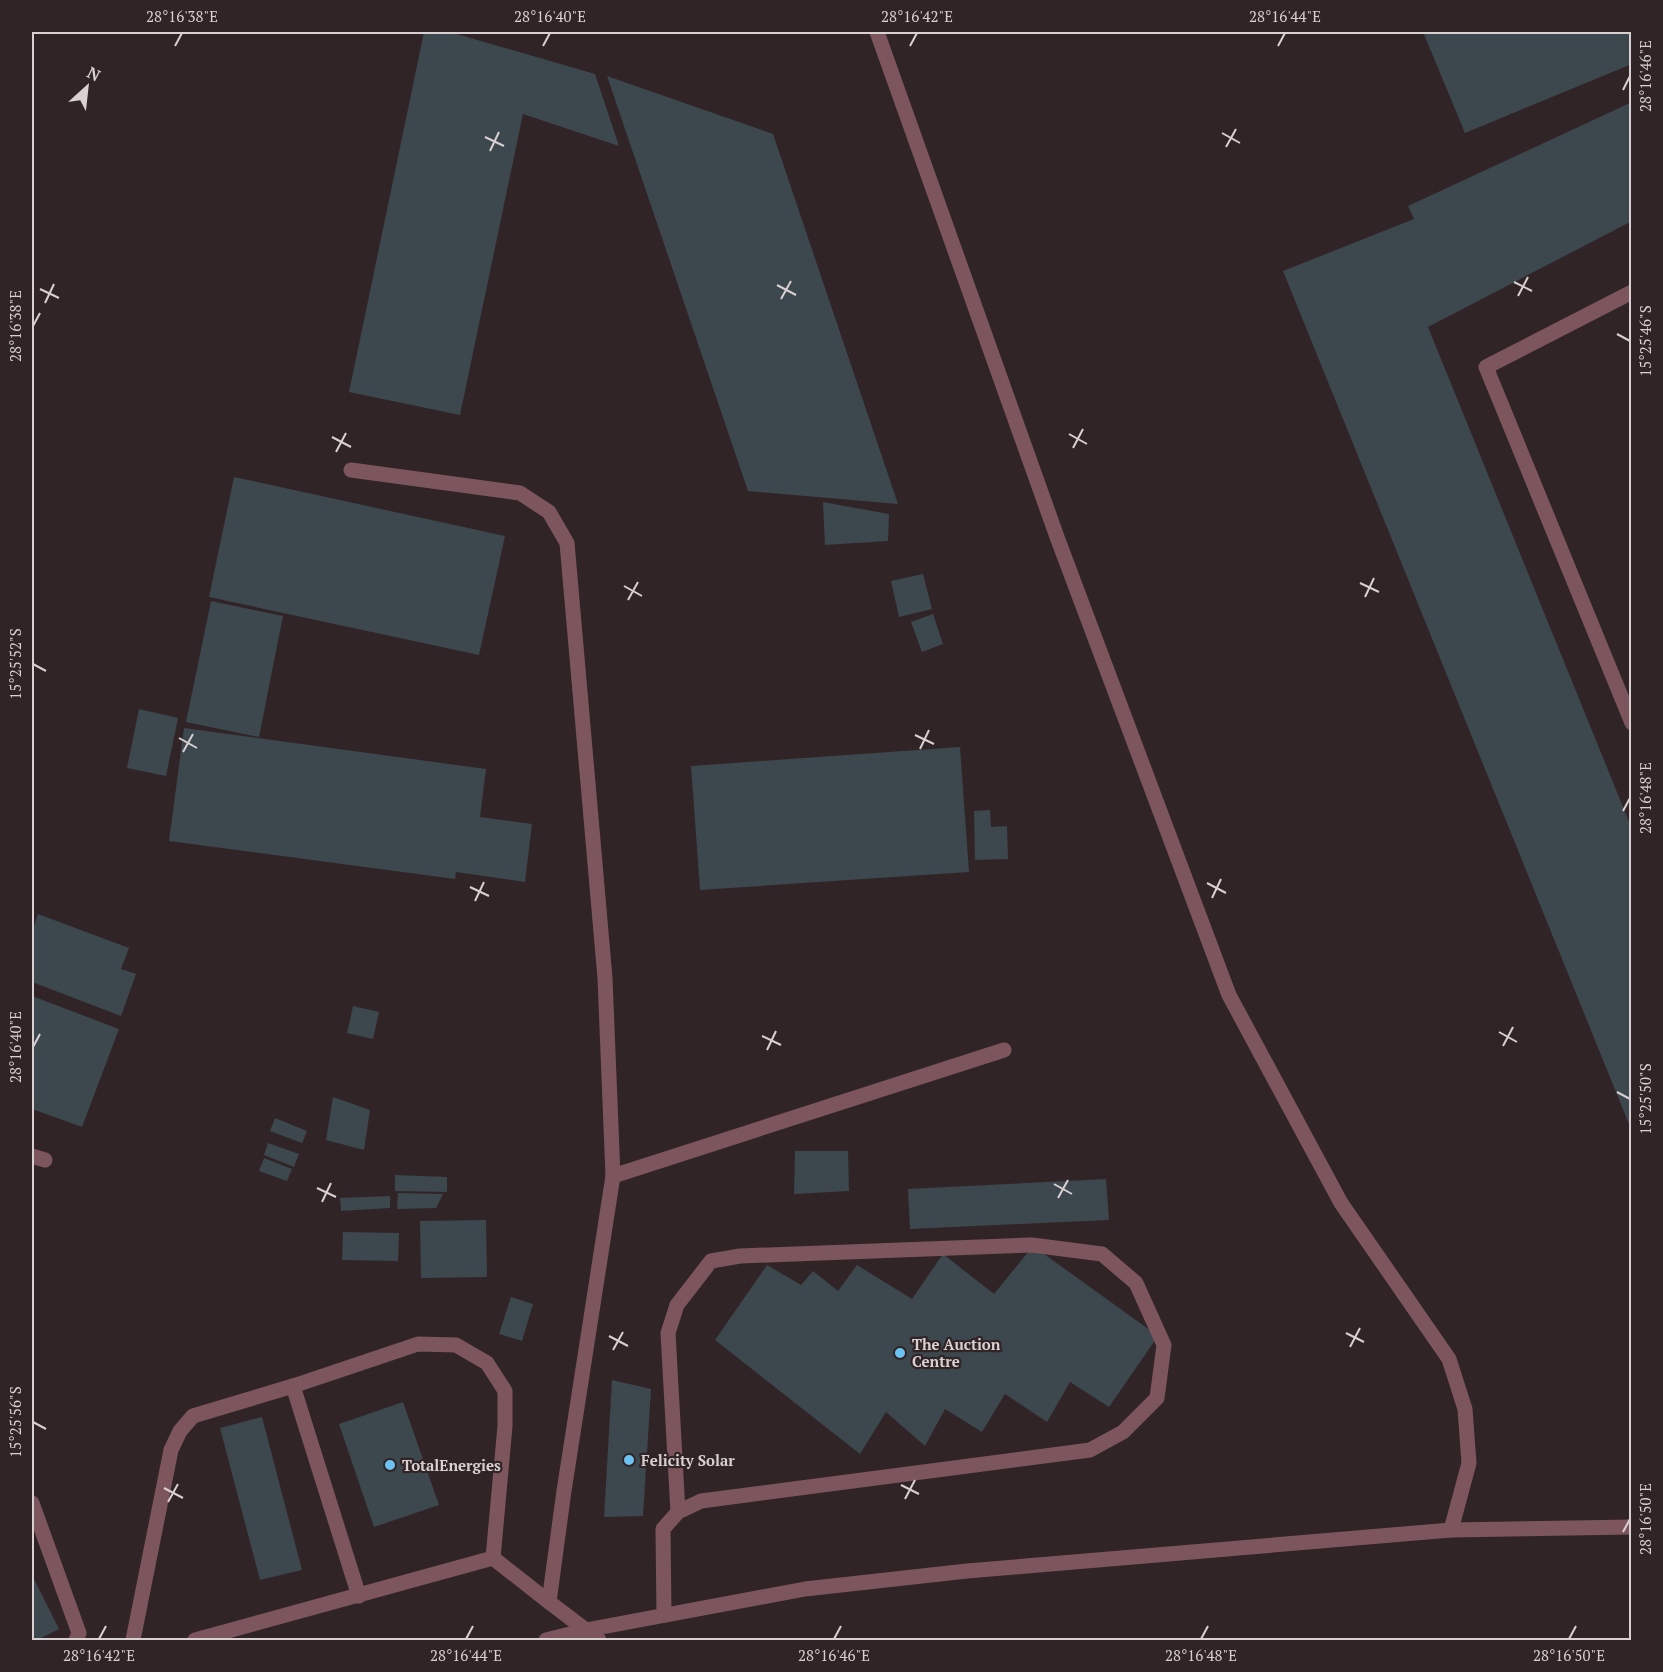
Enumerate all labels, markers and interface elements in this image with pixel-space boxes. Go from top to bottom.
text: 28°16'38"E [146,6,218,26]
text: 28°16'40"E [514,6,586,26]
text: 28°16'42"E [881,6,953,26]
text: 28°16'44"E [1249,6,1321,26]
text: 28°16'46"E [1635,40,1655,112]
north arrow [57,57,117,117]
text: N [83,61,104,86]
text: 28°16'38"E [5,290,25,362]
text: 15°25'46"S [1635,305,1655,377]
text: 15°25'52"S [5,628,25,700]
text: 28°16'48"E [1635,762,1655,834]
text: 28°16'40"E [5,1011,25,1083]
text: 15°25'50"S [1635,1063,1655,1135]
place label: The Auction Centre [912,1334,1001,1371]
marker: The Auction Centre [893,1346,907,1360]
text: 15°25'56"S [5,1386,25,1458]
place label: Felicity Solar [641,1450,735,1470]
marker: Felicity Solar [622,1453,636,1467]
place label: TotalEnergies [402,1455,501,1475]
marker: TotalEnergies [383,1458,397,1472]
text: 28°16'50"E [1635,1483,1655,1555]
text: 28°16'42"E [63,1645,135,1665]
text: 28°16'44"E [430,1645,502,1665]
text: 28°16'46"E [798,1645,870,1665]
text: 28°16'48"E [1165,1645,1237,1665]
text: 28°16'50"E [1533,1645,1605,1665]

